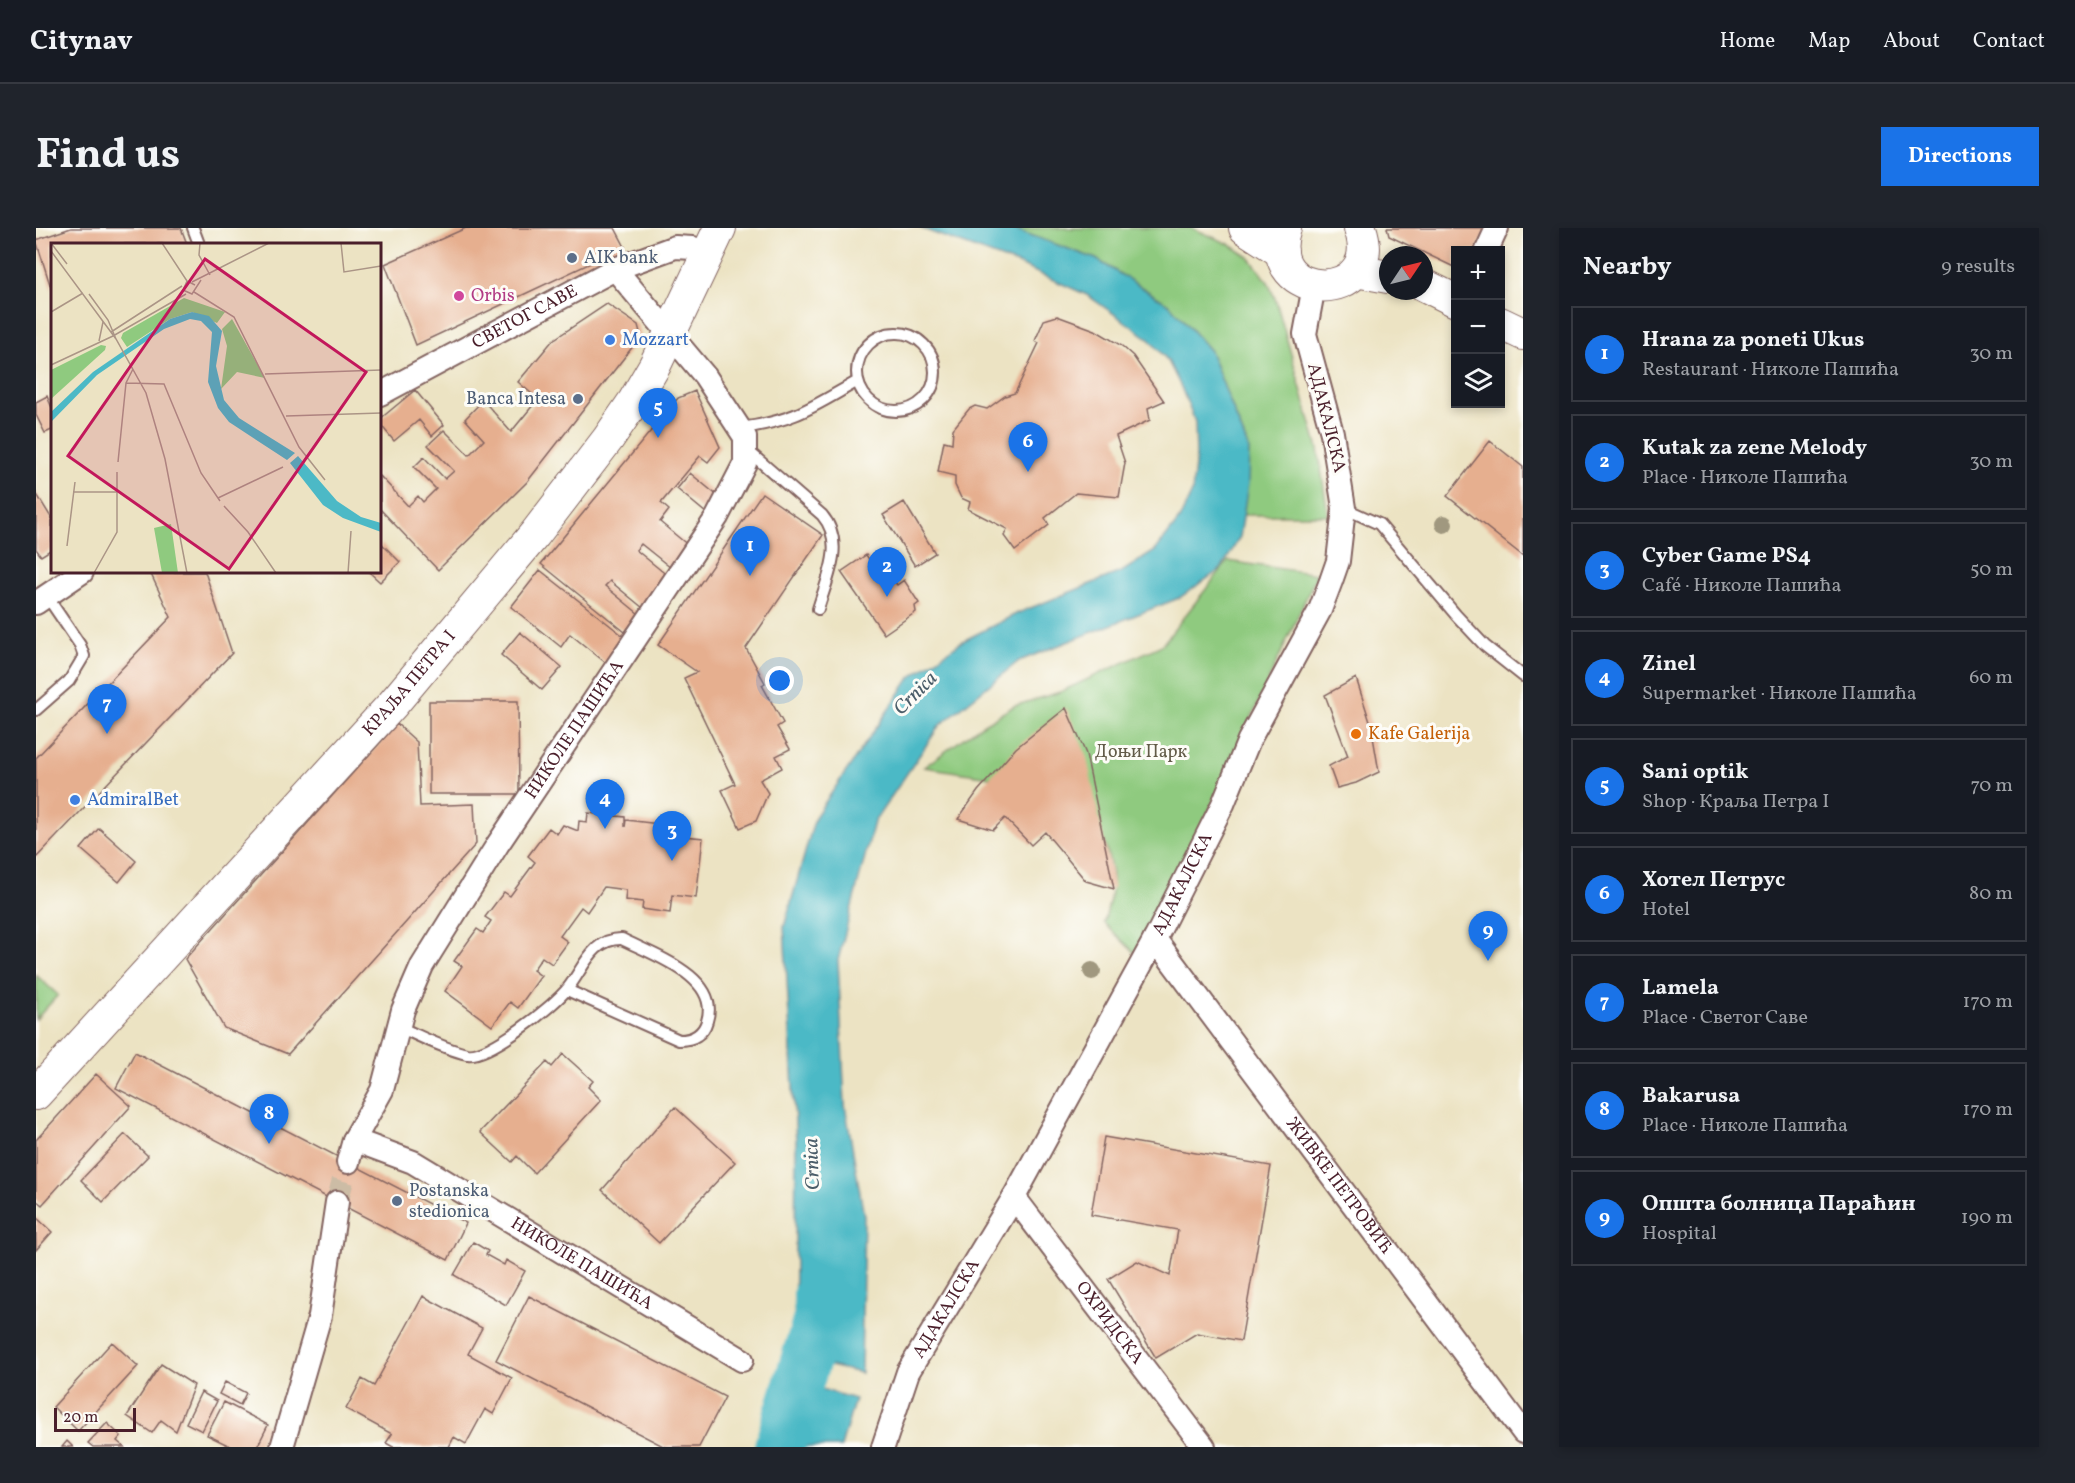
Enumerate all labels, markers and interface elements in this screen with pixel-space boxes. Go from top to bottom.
text: Citynav [30,22,133,61]
text: Home [1720,27,1775,56]
text: Map [1808,27,1850,56]
text: About [1883,27,1940,56]
text: Contact [1973,27,2045,56]
text: Find us [36,127,180,186]
button: Directions [1881,127,2039,186]
inset map [51,243,381,573]
place label: AIK bank [584,246,658,271]
north arrow [1379,246,1433,300]
map controls [1451,246,1505,408]
button: + [1451,246,1505,300]
text: Nearby [1583,249,1672,285]
marker: AIK bank [565,251,579,265]
text: 9 results [1941,253,2015,281]
street label: СВЕТОГ САВЕ [468,279,582,355]
place label: Orbis [471,284,515,309]
marker: Orbis [452,289,466,303]
button: − [1451,300,1505,354]
text: Hrana za poneti Ukus [1642,325,1864,356]
place label: Mozzart [622,328,689,353]
marker: Mozzart [603,333,617,347]
text: 1 [1600,340,1609,368]
text: 30 m [1969,340,2013,368]
button: layers [1451,354,1505,408]
text: Restaurant · Николе Пашића [1642,356,1899,384]
street label: АДАКАЛСКА [1300,361,1352,476]
place label: Banca Intesa [466,387,566,412]
pin: 5 [638,388,678,438]
marker: Banca Intesa [571,392,585,406]
pin: 6 [1008,422,1048,472]
text: Kutak za zene Melody [1642,433,1867,464]
text: 2 [1599,448,1610,476]
text: 30 m [1969,448,2013,476]
text: Place · Николе Пашића [1642,464,1848,492]
pin: 1 [730,526,770,576]
text: Cyber Game PS4 [1642,541,1811,572]
pin: 2 [868,548,906,597]
text: 3 [1599,556,1610,584]
text: 50 m [1970,556,2013,584]
text: Café · Николе Пашића [1642,572,1841,600]
street label: КРАЉА ПЕТРА I [357,625,462,742]
text: Zinel [1642,649,1696,680]
street label: НИКОЛЕ ПАШИЋА [519,655,630,804]
text: 4 [1598,664,1611,692]
text: 60 m [1969,664,2013,692]
your location [765,666,794,695]
water label: Crnica [888,666,944,722]
text: Supermarket · Николе Пашића [1642,680,1917,708]
pin: 7 [88,684,126,734]
place label: Kafe Galerija [1368,722,1470,747]
marker: Kafe Galerija [1349,727,1363,741]
park label: Доњи Парк [1095,740,1188,765]
text: Sani optik [1642,757,1749,788]
text: 5 [1600,772,1609,800]
text: 70 m [1970,772,2013,800]
pin: 4 [586,780,624,829]
place label: AdmiralBet [87,788,179,813]
text: Shop · Краља Петра I [1642,788,1829,816]
marker: AdmiralBet [68,793,82,807]
pin: 3 [652,812,692,861]
street label: АДАКАЛСКА [1146,828,1219,940]
text: Хотел Петрус [1642,865,1785,896]
text: 6 [1599,880,1610,908]
text: 80 m [1969,880,2013,908]
text: Hotel [1642,896,1690,924]
pin: 9 [1468,912,1508,961]
text: Lamela [1642,973,1719,1004]
text: 7 [1600,988,1609,1016]
text: 170 m [1963,988,2013,1016]
text: Place · Светог Саве [1642,1004,1808,1032]
text: Bakarusa [1642,1081,1740,1112]
pin: 8 [250,1094,288,1144]
text: 8 [1599,1096,1610,1124]
text: 170 m [1963,1096,2013,1124]
street label: ЖИВКЕ ПЕТРОВИЋ [1280,1112,1399,1259]
text: Place · Николе Пашића [1642,1112,1848,1140]
water label: Crnica [798,1137,828,1191]
place label: Postanska stedionica [409,1179,490,1225]
text: Општа болница Параћин [1642,1189,1916,1220]
marker: Postanska stedionica [390,1194,404,1208]
text: 9 [1599,1204,1610,1232]
text: 190 m [1961,1204,2013,1232]
street label: НИКОЛЕ ПАШИЋА [506,1211,658,1316]
text: Hospital [1642,1220,1717,1248]
street label: АДАКАЛСКА [907,1254,986,1363]
street label: ОХРИДСКА [1070,1276,1150,1370]
scale bar [54,1405,136,1432]
text: 20 m [63,1407,98,1429]

